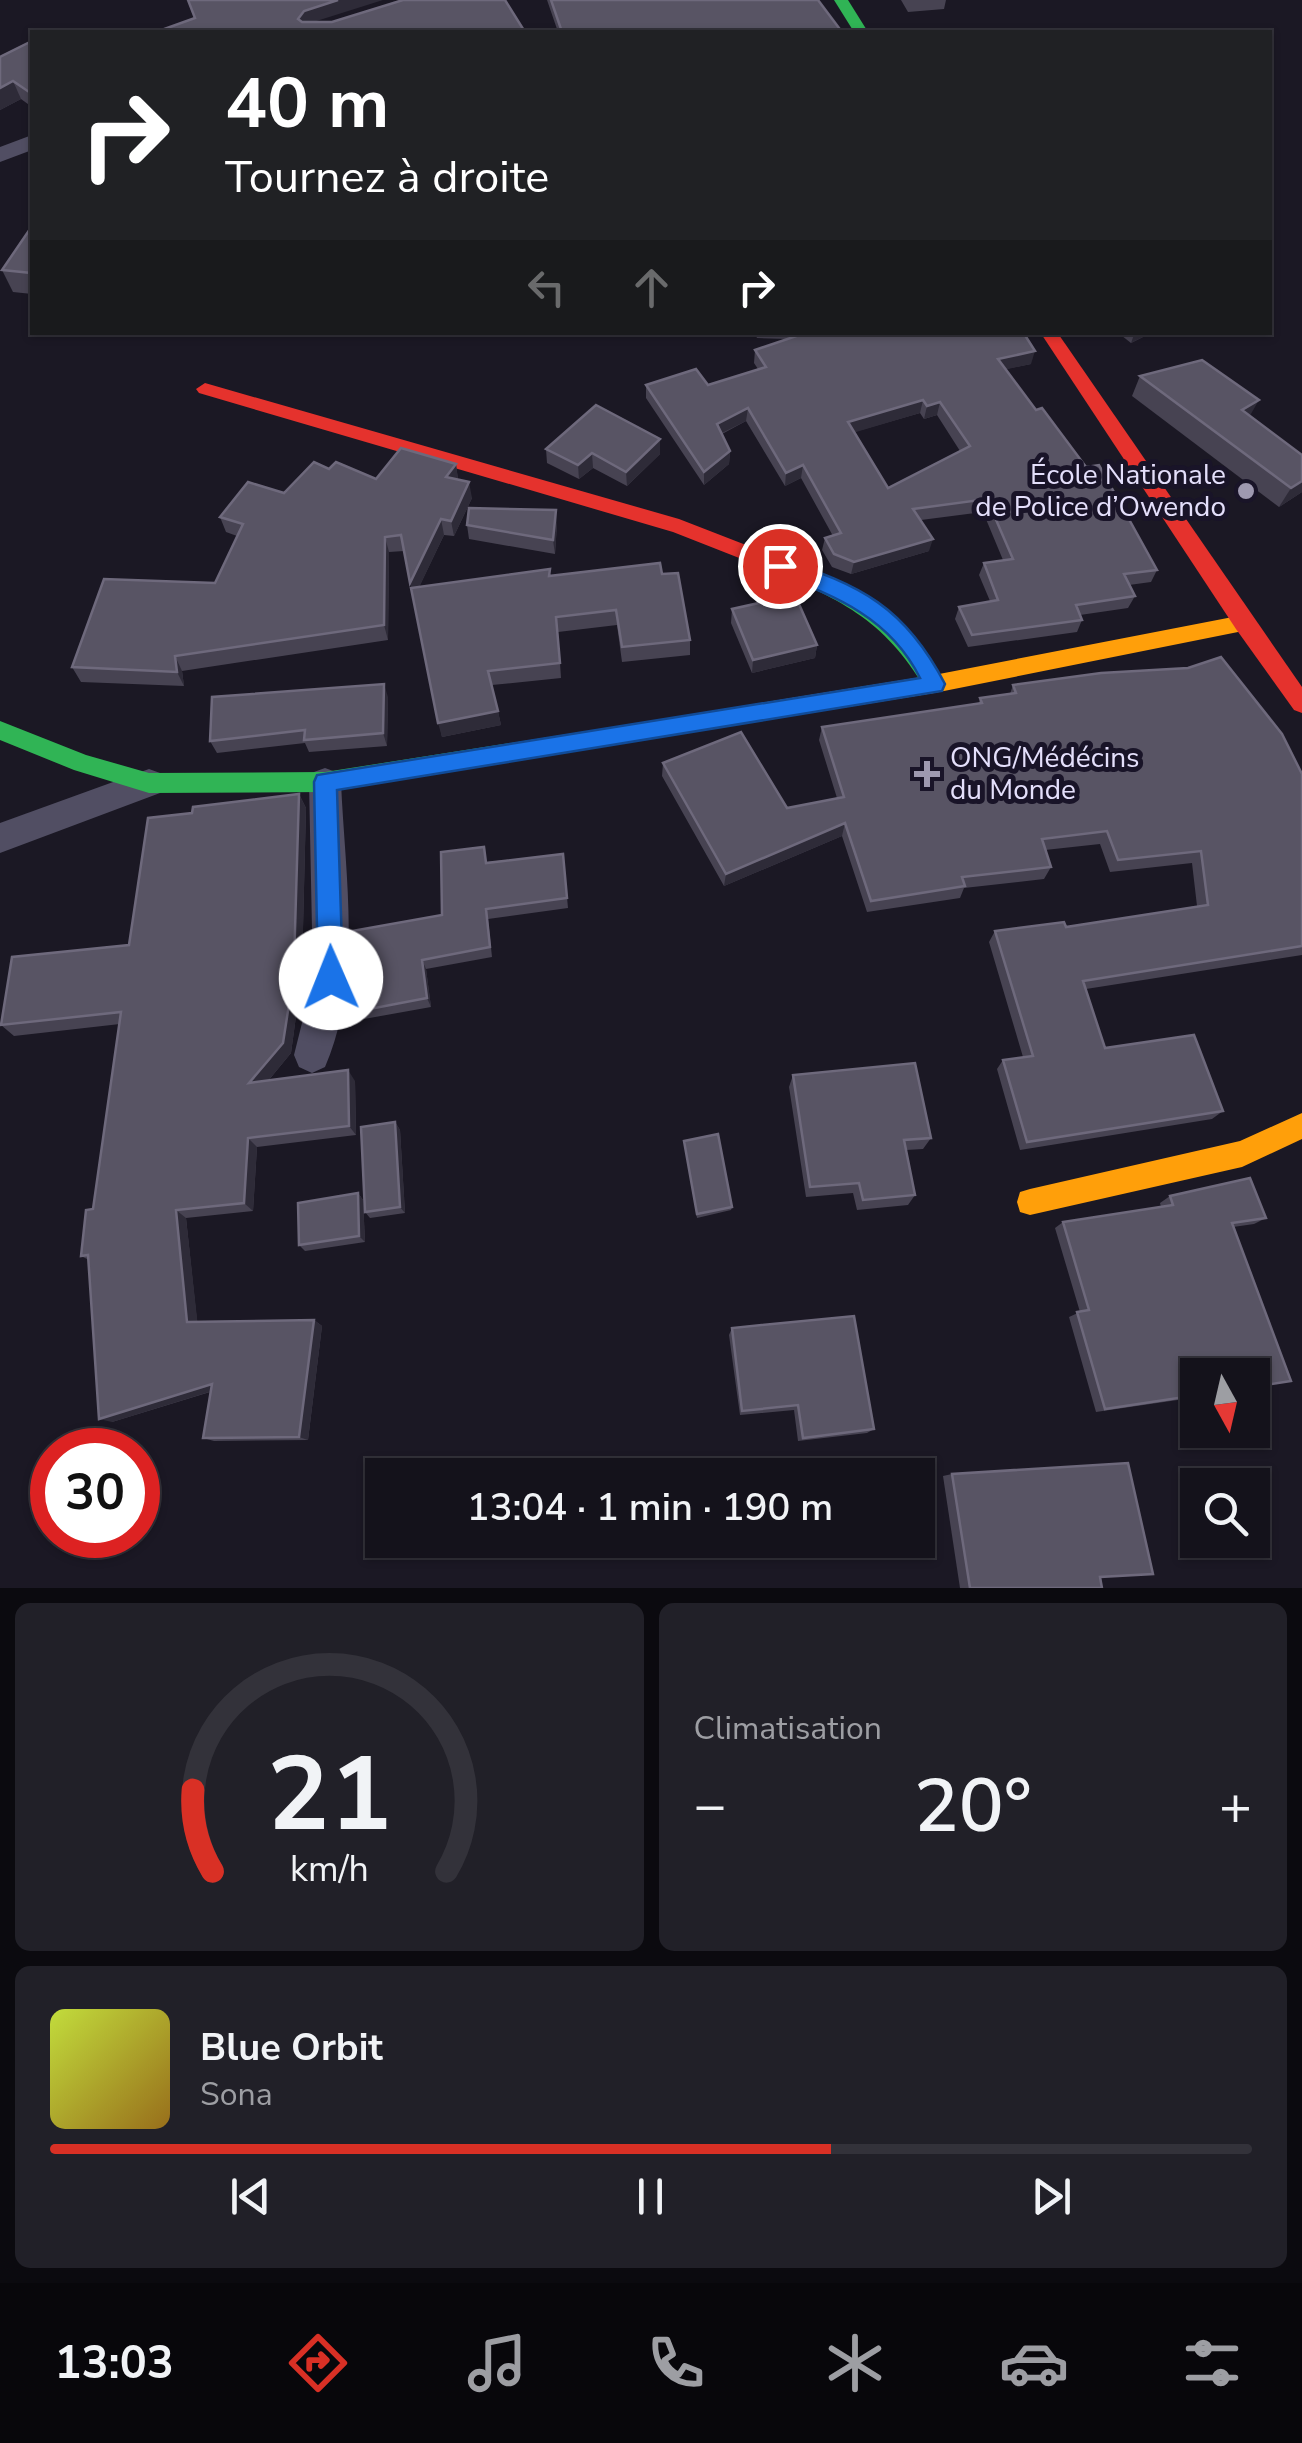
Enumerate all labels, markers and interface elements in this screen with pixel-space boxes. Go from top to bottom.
text: 40 m [225,56,389,152]
icon: right [60,70,190,200]
text: Tournez à droite [225,147,549,208]
icon: left [519,260,574,315]
icon: ahead [624,260,679,315]
icon: right [729,260,784,315]
place label: École Nationale de Police d’Owendo [975,456,1226,526]
marker: École Nationale de Police d’Owendo [1235,480,1257,502]
pin [738,524,823,609]
icon: arrive [753,539,808,594]
place label: ONG/Médécins du Monde [950,739,1140,809]
marker: ONG/Médécins du Monde [914,761,940,787]
position arrow [279,926,383,1030]
north arrow [1180,1358,1270,1448]
map controls [1180,1358,1270,1558]
speed limit sign: 30 [30,1428,160,1558]
button: search [1180,1468,1270,1558]
text: 13:04 · 1 min · 190 m [467,1482,833,1533]
text: Climatisation [694,1707,882,1750]
text: 21 [267,1724,392,1866]
text: 20° [914,1755,1032,1857]
text: − [694,1768,727,1843]
text: + [1219,1768,1252,1843]
text: km/h [290,1845,369,1894]
text: Blue Orbit [200,2022,383,2073]
text: Sona [200,2073,273,2116]
icon: previous [223,2169,278,2224]
icon: pause [623,2169,678,2224]
icon: next [1024,2169,1079,2224]
icon: directions [283,2328,353,2398]
icon: music [462,2328,532,2398]
icon: phone [641,2328,711,2398]
icon: climate [820,2328,890,2398]
icon: car [999,2328,1069,2398]
icon: filters [1177,2328,1247,2398]
text: 13:03 [54,2333,174,2394]

